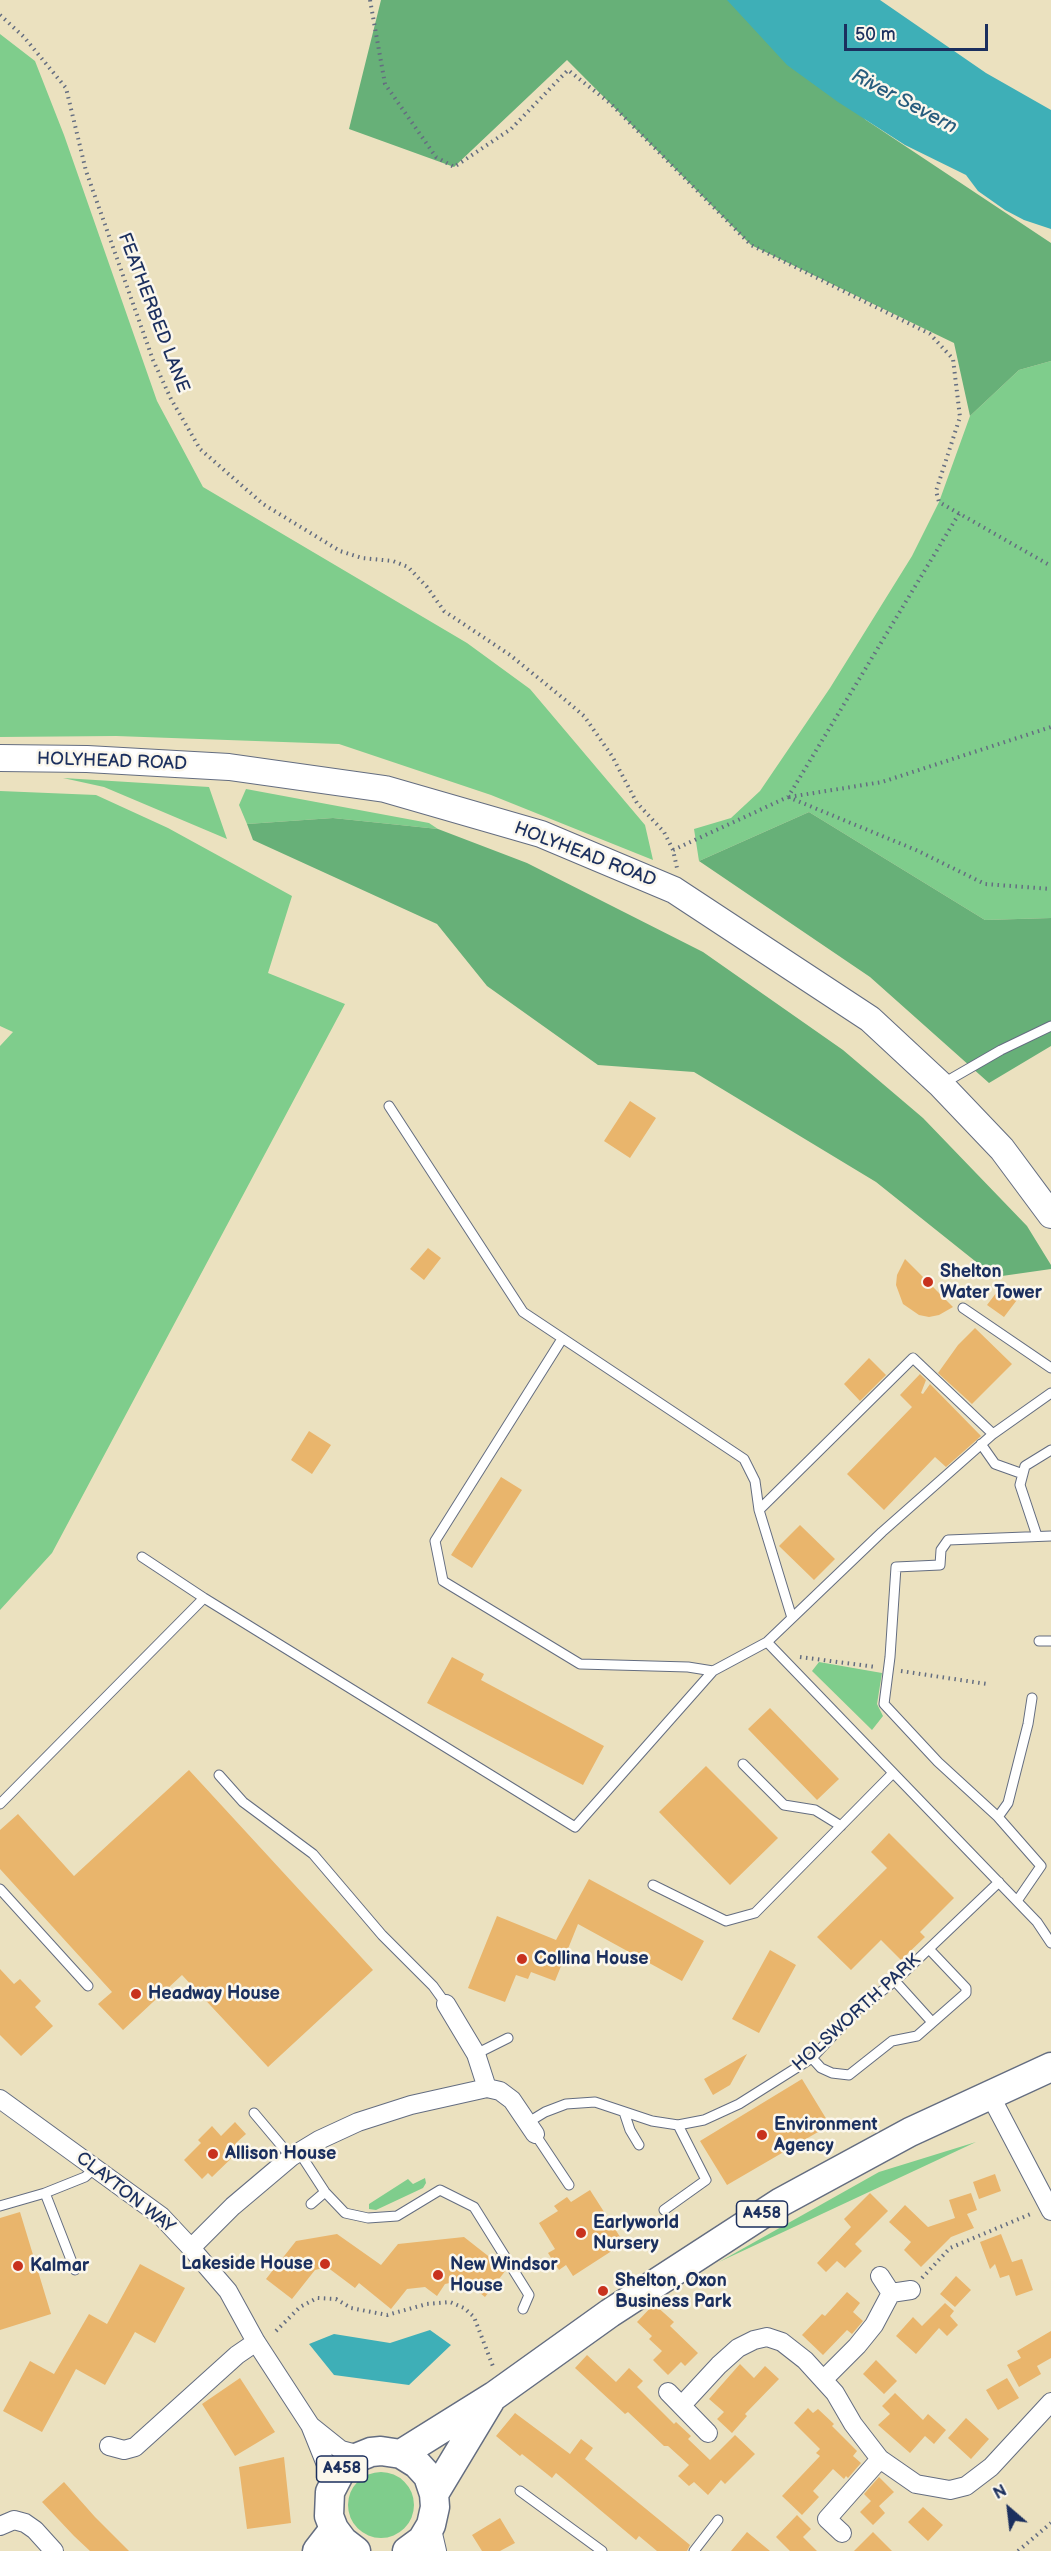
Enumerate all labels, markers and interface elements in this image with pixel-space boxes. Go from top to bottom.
scale bar [847,12,991,50]
text: 50 m [855,24,896,45]
water label: River Severn [847,64,961,140]
street label: FEATHERBED LANE [113,230,193,396]
street label: HOLYHEAD ROAD [37,749,187,775]
street label: HOLYHEAD ROAD [511,818,659,892]
place label: Shelton Water Tower [940,1261,1042,1304]
marker: Shelton Water Tower [921,1275,935,1289]
place label: Collina House [534,1948,649,1970]
street label: HOLSWORTH PARK [789,1950,925,2076]
marker: Collina House [515,1952,529,1966]
place label: Headway House [148,1983,280,2005]
marker: Headway House [129,1987,143,2001]
place label: Environment Agency [774,2114,878,2156]
marker: Environment Agency [755,2128,769,2142]
place label: Allison House [225,2143,336,2165]
marker: Allison House [206,2147,220,2161]
street label: CLAYTON WAY [71,2148,179,2238]
road number: A458 [736,2201,788,2227]
place label: Earlyworld Nursery [593,2212,679,2254]
marker: Earlyworld Nursery [574,2226,588,2240]
place label: Lakeside House [181,2253,313,2275]
place label: New Windsor House [450,2254,558,2296]
place label: Kalmar [30,2255,89,2277]
marker: Lakeside House [318,2257,332,2271]
marker: Kalmar [11,2259,25,2273]
marker: New Windsor House [431,2268,445,2282]
place label: Shelton, Oxon Business Park [615,2270,731,2312]
marker: Shelton, Oxon Business Park [596,2284,610,2298]
road number: A458 [316,2456,368,2482]
north arrow [979,2479,1039,2539]
text: N [991,2481,1010,2504]

